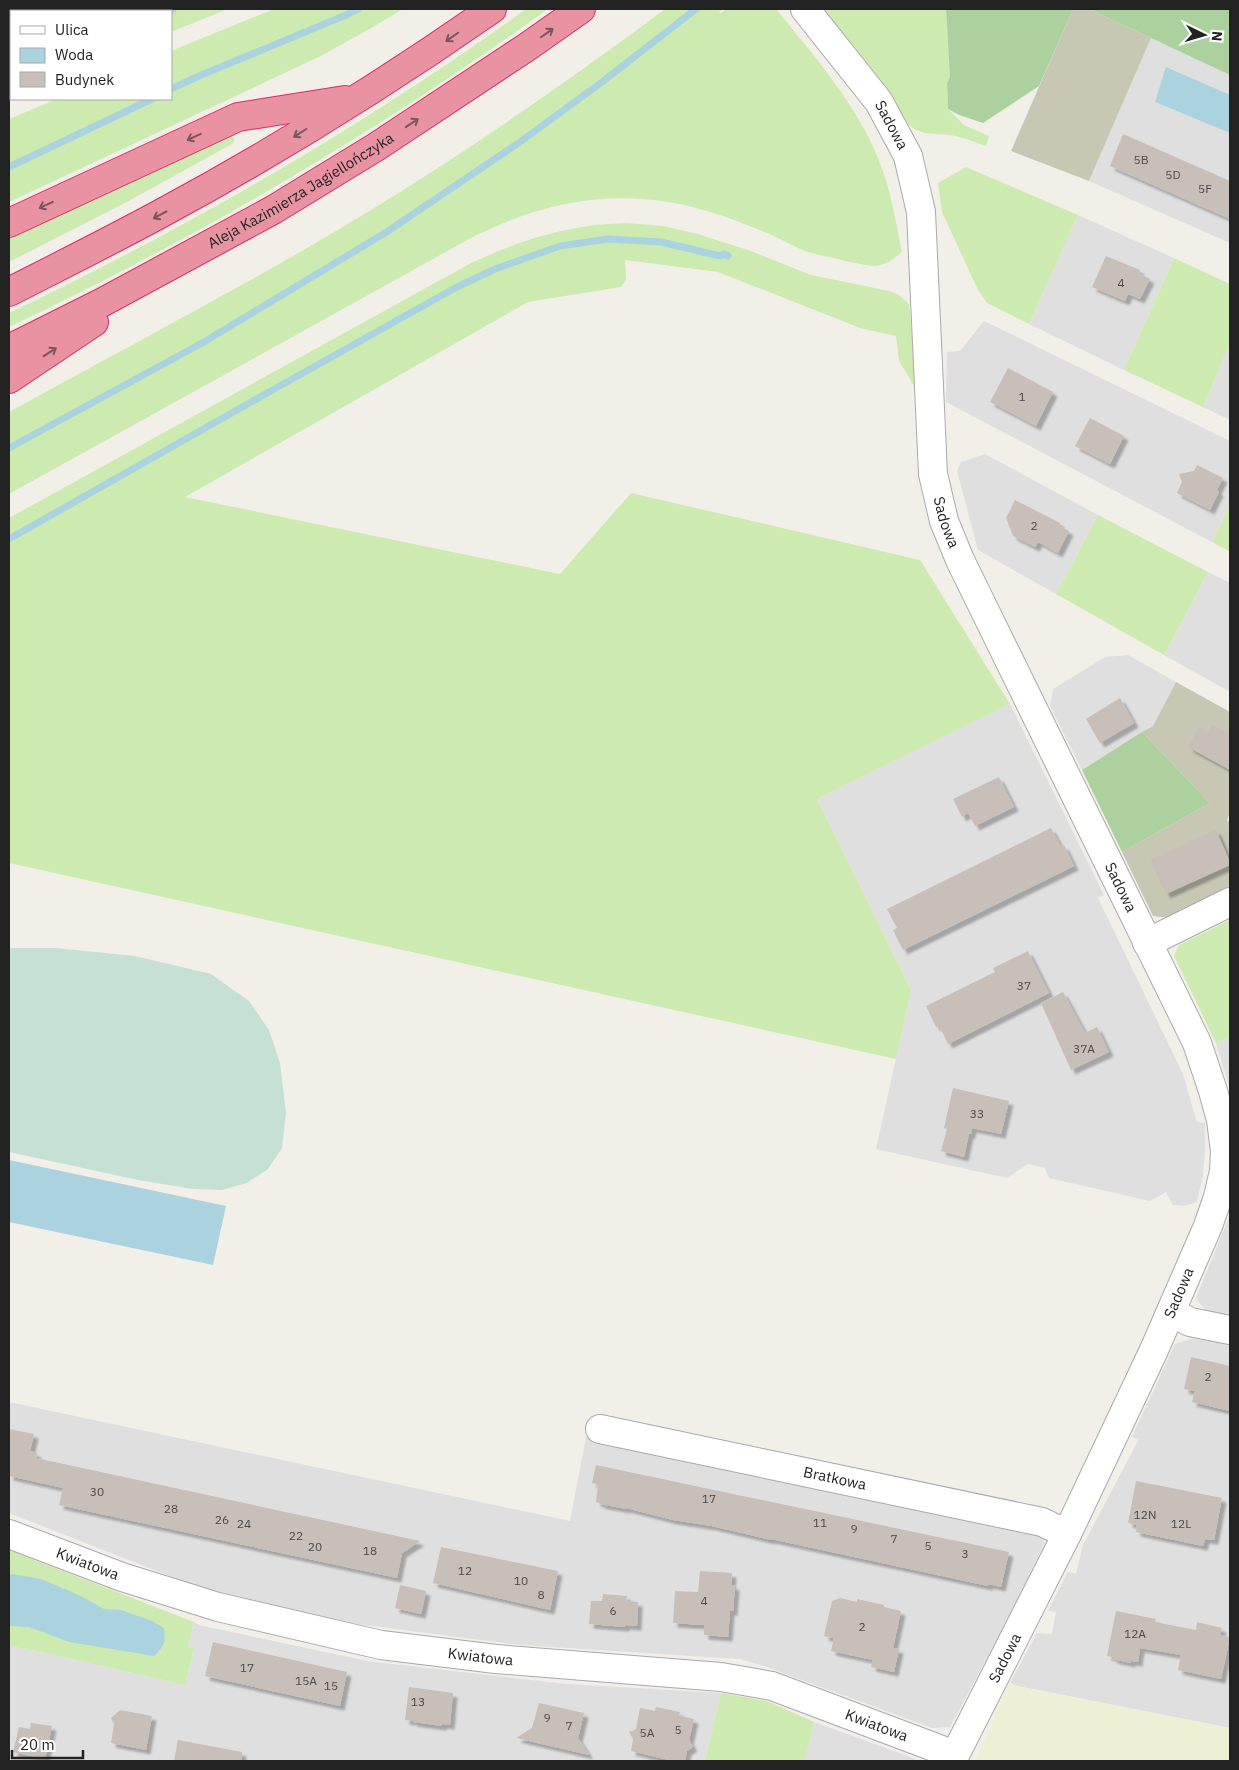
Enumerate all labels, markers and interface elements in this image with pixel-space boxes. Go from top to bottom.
legend [10,10,172,100]
north arrow [1179,10,1229,60]
text: Ulica [55,20,89,39]
one-way arrow [540,28,554,38]
text: N [1208,30,1226,42]
one-way arrow [445,32,459,42]
text: Woda [55,45,93,64]
text: Budynek [55,70,114,89]
street label: Sadowa [871,97,913,153]
one-way arrow [405,118,419,128]
street label: Aleja Kazimierza Jagiellończyka [204,128,397,253]
one-way arrow [294,129,308,139]
one-way arrow [187,133,202,142]
house number: 5B [1133,152,1149,167]
house number: 5D [1165,167,1181,182]
house number: 5F [1198,181,1212,196]
one-way arrow [39,201,54,211]
one-way arrow [153,210,167,220]
house number: 4 [1117,275,1125,290]
one-way arrow [42,347,56,357]
house number: 1 [1018,389,1026,404]
street label: Sadowa [930,495,964,551]
house number: 2 [1030,518,1038,533]
street label: Sadowa [1101,859,1141,915]
house number: 37 [1017,978,1031,993]
house number: 37A [1073,1041,1095,1056]
house number: 33 [970,1106,984,1121]
street label: Sadowa [1159,1265,1198,1321]
house number: 2 [1204,1369,1212,1384]
street label: Bratkowa [802,1462,868,1494]
house number: 30 [90,1484,104,1499]
house number: 17 [702,1491,716,1506]
house number: 28 [164,1501,178,1516]
house number: 12N [1134,1507,1156,1522]
house number: 26 [215,1512,229,1527]
house number: 11 [813,1515,827,1530]
house number: 24 [237,1516,251,1531]
house number: 12L [1171,1516,1191,1531]
house number: 9 [850,1521,858,1536]
house number: 22 [289,1528,303,1543]
house number: 7 [890,1531,898,1546]
house number: 5 [924,1538,932,1553]
house number: 20 [308,1539,322,1554]
street label: Kwiatowa [54,1543,122,1584]
house number: 18 [363,1543,377,1558]
house number: 3 [961,1546,969,1561]
house number: 12 [458,1563,472,1578]
house number: 10 [514,1573,528,1588]
house number: 8 [537,1587,545,1602]
house number: 4 [700,1593,708,1608]
house number: 6 [609,1603,617,1618]
house number: 2 [858,1619,866,1634]
house number: 12A [1124,1626,1146,1641]
street label: Sadowa [984,1630,1025,1686]
street label: Kwiatowa [447,1643,514,1669]
house number: 17 [240,1660,254,1675]
house number: 15A [295,1673,317,1688]
house number: 15 [324,1678,338,1693]
house number: 13 [411,1694,425,1709]
street label: Kwiatowa [843,1705,911,1745]
house number: 9 [543,1710,551,1725]
house number: 7 [565,1718,573,1733]
house number: 5 [674,1722,682,1737]
house number: 5A [640,1725,655,1740]
scale bar [12,1728,84,1760]
text: 20 m [20,1735,55,1754]

